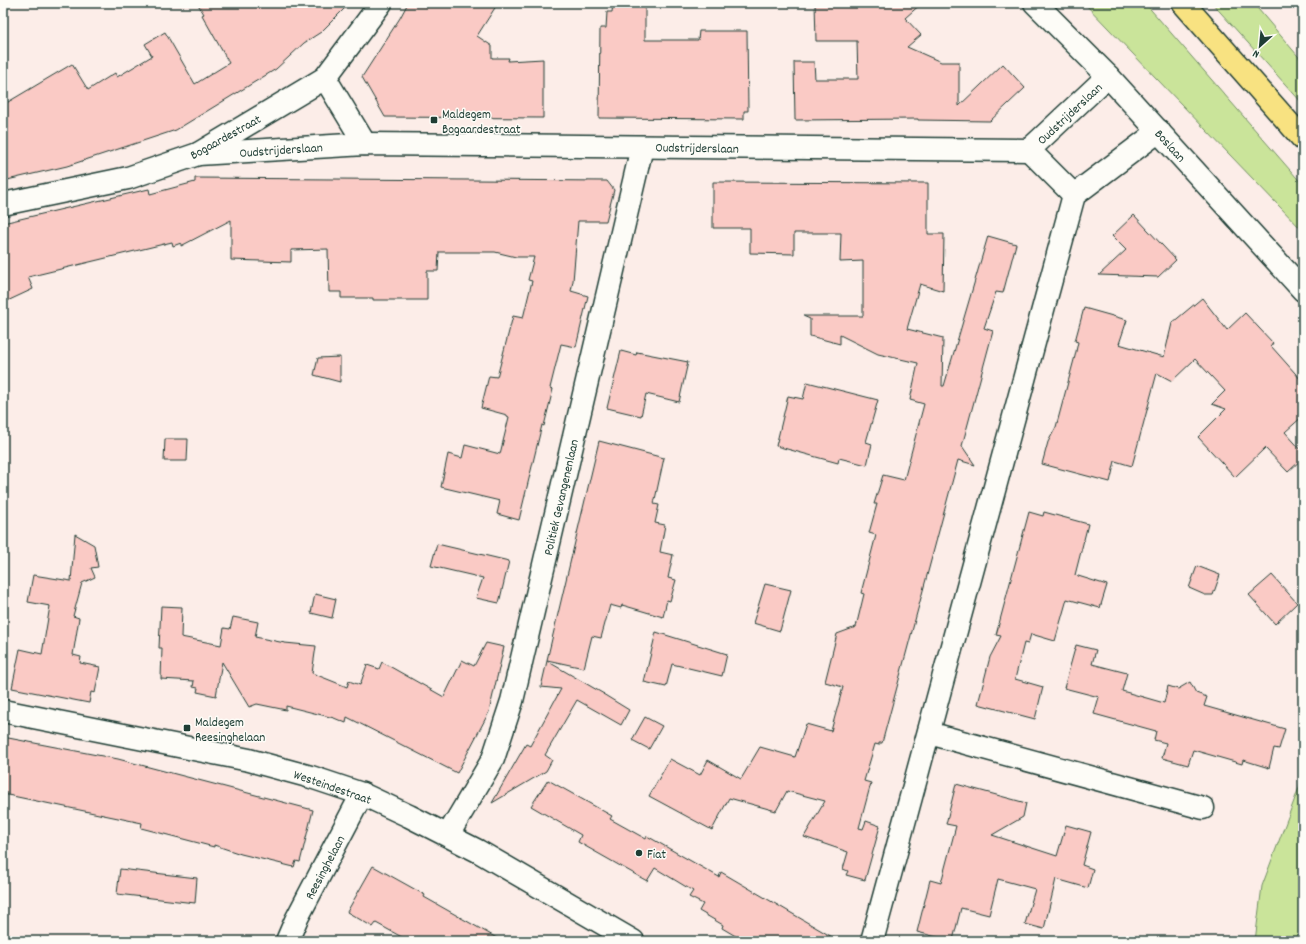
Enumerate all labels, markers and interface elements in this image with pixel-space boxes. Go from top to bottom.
north arrow [1240,26,1280,66]
text: N [1250,45,1262,61]
street label: Oudstrijderslaan [1034,79,1108,150]
place label: Maldegem Bogaardestraat [442,106,521,140]
street label: Bogaardestraat [187,111,265,166]
marker: Maldegem Bogaardestraat [429,115,439,125]
street label: Boslaan [1149,126,1189,167]
street label: Oudstrijderslaan [239,139,323,164]
street label: Oudstrijderslaan [655,139,739,160]
street label: Politiek Gevangenenlaan [540,438,585,557]
place label: Maldegem Reesinghelaan [195,714,265,748]
marker: Maldegem Reesinghelaan [182,723,192,733]
street label: Westeindestraat [291,766,374,811]
street label: Reesinghelaan [301,833,351,904]
place label: Fiat [647,846,666,865]
marker: Fiat [634,848,644,858]

